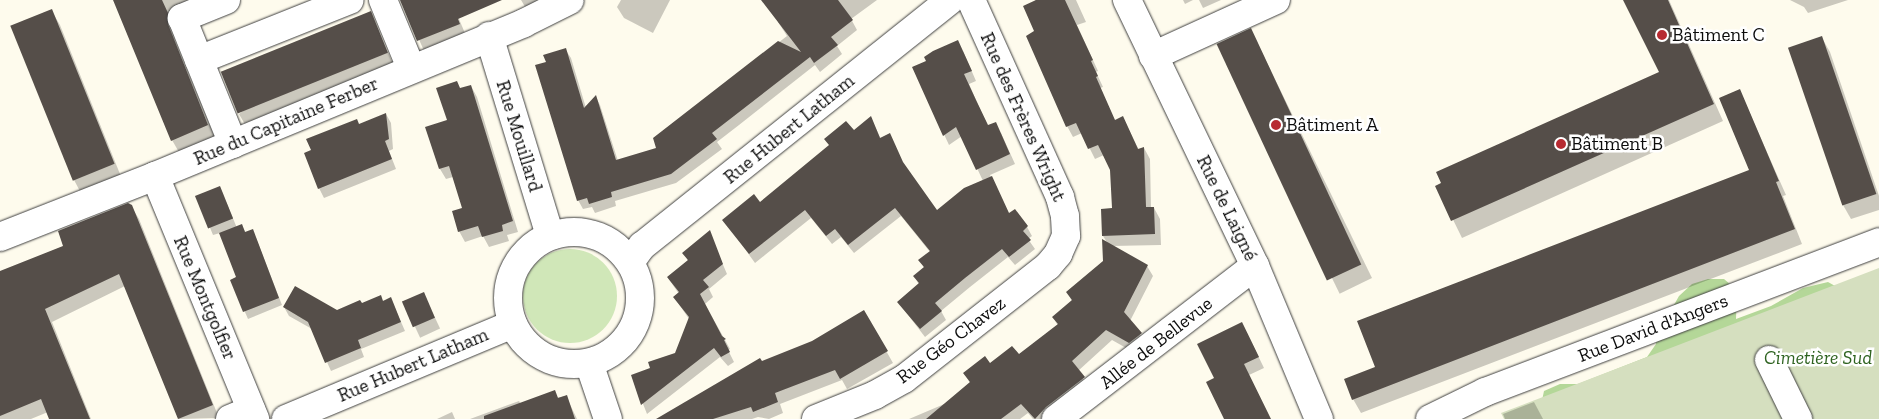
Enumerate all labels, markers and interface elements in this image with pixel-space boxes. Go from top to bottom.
place label: Bâtiment C [1672,24,1765,46]
street label: Rue des Frères Wright [975,29,1071,205]
marker: Bâtiment C [1656,29,1668,41]
street label: Rue Hubert Latham [719,69,859,189]
street label: Rue du Capitaine Ferber [190,72,382,170]
street label: Rue Mouillard [491,78,547,194]
place label: Bâtiment A [1286,114,1379,136]
marker: Bâtiment A [1270,119,1282,131]
place label: Bâtiment B [1571,133,1663,155]
marker: Bâtiment B [1555,138,1567,150]
street label: Rue de Laigné [1192,152,1262,264]
street label: Rue Montgolfier [169,233,241,363]
street label: Rue David d'Angers [1575,289,1731,367]
street label: Rue Géo Chavez [892,292,1010,388]
street label: Allée de Bellevue [1095,292,1217,394]
street label: Rue Hubert Latham [334,323,492,407]
park label: Cimetière Sud [1764,347,1872,369]

